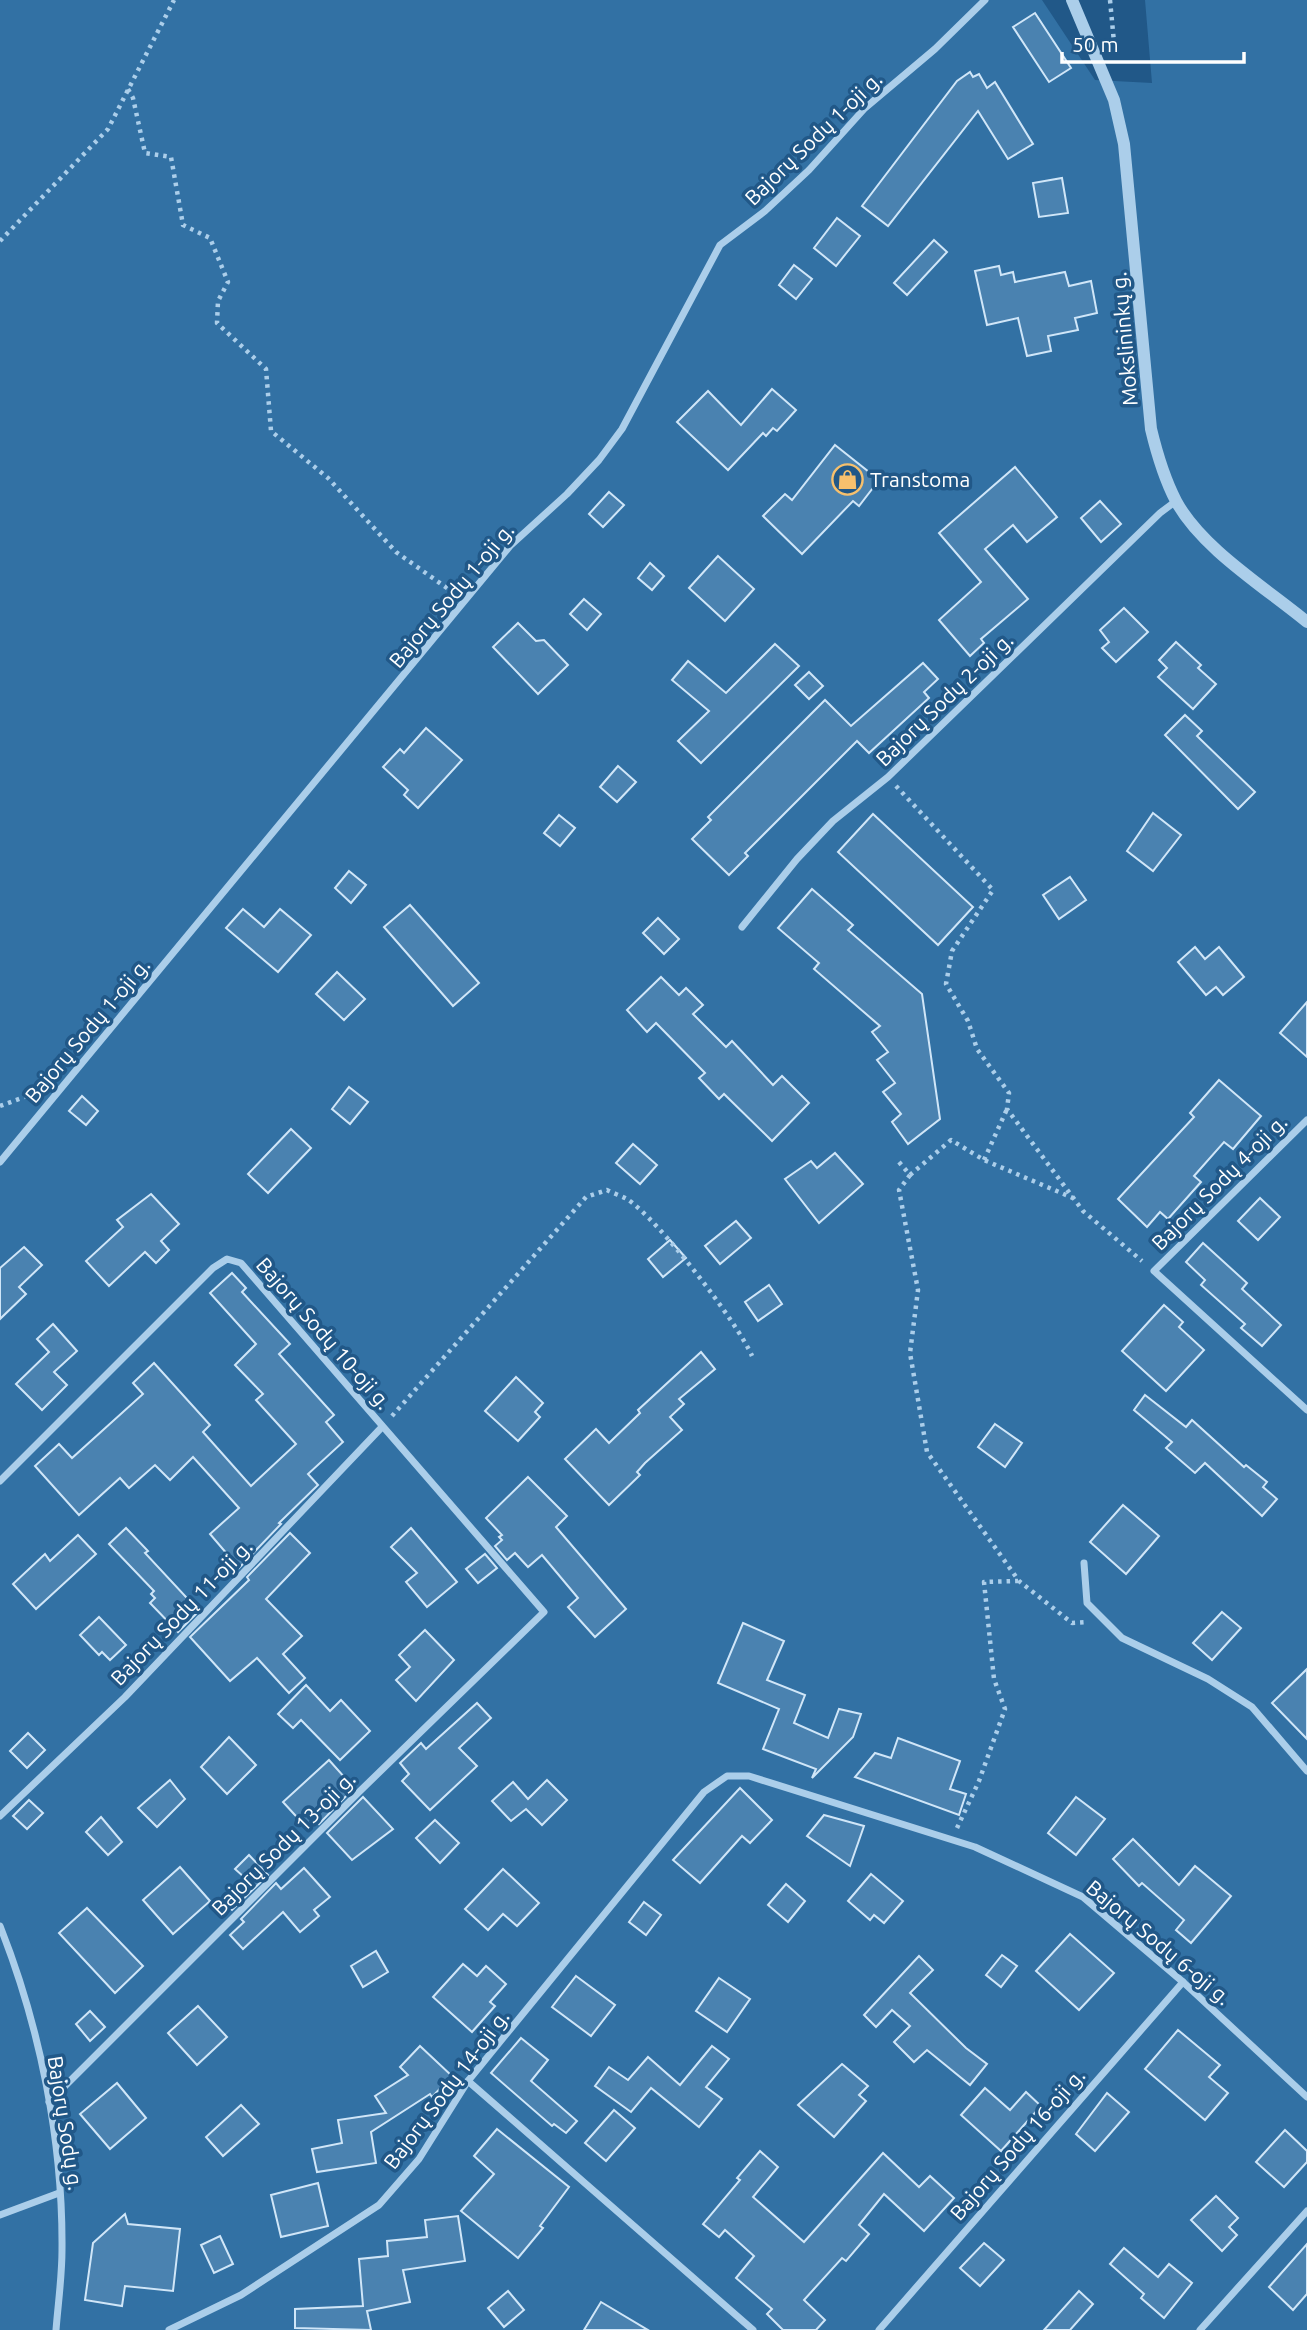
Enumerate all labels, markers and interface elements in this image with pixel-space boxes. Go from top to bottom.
scale bar [1062,21,1244,65]
text: 50 m [1072,32,1119,56]
street label: Bajorų Sodų 1-oji g. [740,66,886,210]
street label: Mokslininkų g. [1106,271,1142,407]
shop icon: Transtoma [830,462,864,496]
place label: Transtoma [870,467,970,491]
street label: Bajorų Sodų 1-oji g. [384,518,518,672]
street label: Bajorų Sodų 2-oji g. [871,627,1017,771]
street label: Bajorų Sodų 1-oji g. [20,953,154,1107]
street label: Bajorų Sodų 4-oji g. [1146,1109,1292,1255]
street label: Bajorų Sodų 10-oji g. [252,1252,396,1414]
street label: Bajorų Sodų 11-oji g. [105,1534,257,1690]
street label: Bajorų Sodų 13-oji g. [206,1766,360,1920]
street label: Bajorų Sodų 6-oji g. [1082,1875,1236,2009]
street label: Bajorų Sodų 14-oji g. [378,2005,514,2173]
street label: Bajorų Sodų g. [44,2054,88,2192]
street label: Bajorų Sodų 16-oji g. [945,2063,1089,2225]

